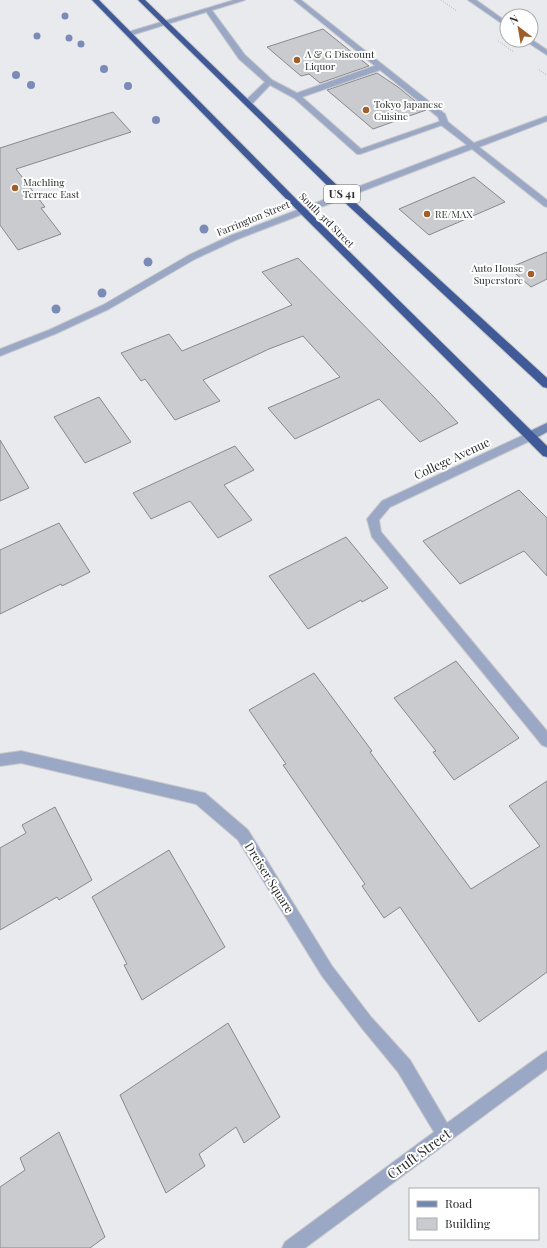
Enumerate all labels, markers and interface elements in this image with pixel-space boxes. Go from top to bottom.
north arrow [499,8,539,48]
text: N [506,10,521,27]
place label: A & G Discount Liquor [304,47,375,73]
marker: A & G Discount Liquor [292,55,302,65]
place label: Tokyo Japanese Cuisine [374,97,443,123]
marker: Tokyo Japanese Cuisine [361,105,371,115]
place label: Maehling Terrace East [23,175,80,201]
marker: Maehling Terrace East [10,183,20,193]
road number: US 41 [324,185,360,203]
street label: South 3rd Street [296,189,358,251]
street label: Farrington Street [214,197,292,239]
place label: RE/MAX [435,207,473,221]
marker: RE/MAX [422,209,432,219]
place label: Auto House Superstore [470,261,523,287]
marker: Auto House Superstore [526,269,536,279]
street label: College Avenue [411,434,492,483]
street label: Dreiser Square [242,839,298,916]
street label: Cruft Street [383,1123,455,1183]
legend [409,1188,539,1240]
text: Road [445,1195,472,1211]
text: Building [445,1215,491,1231]

